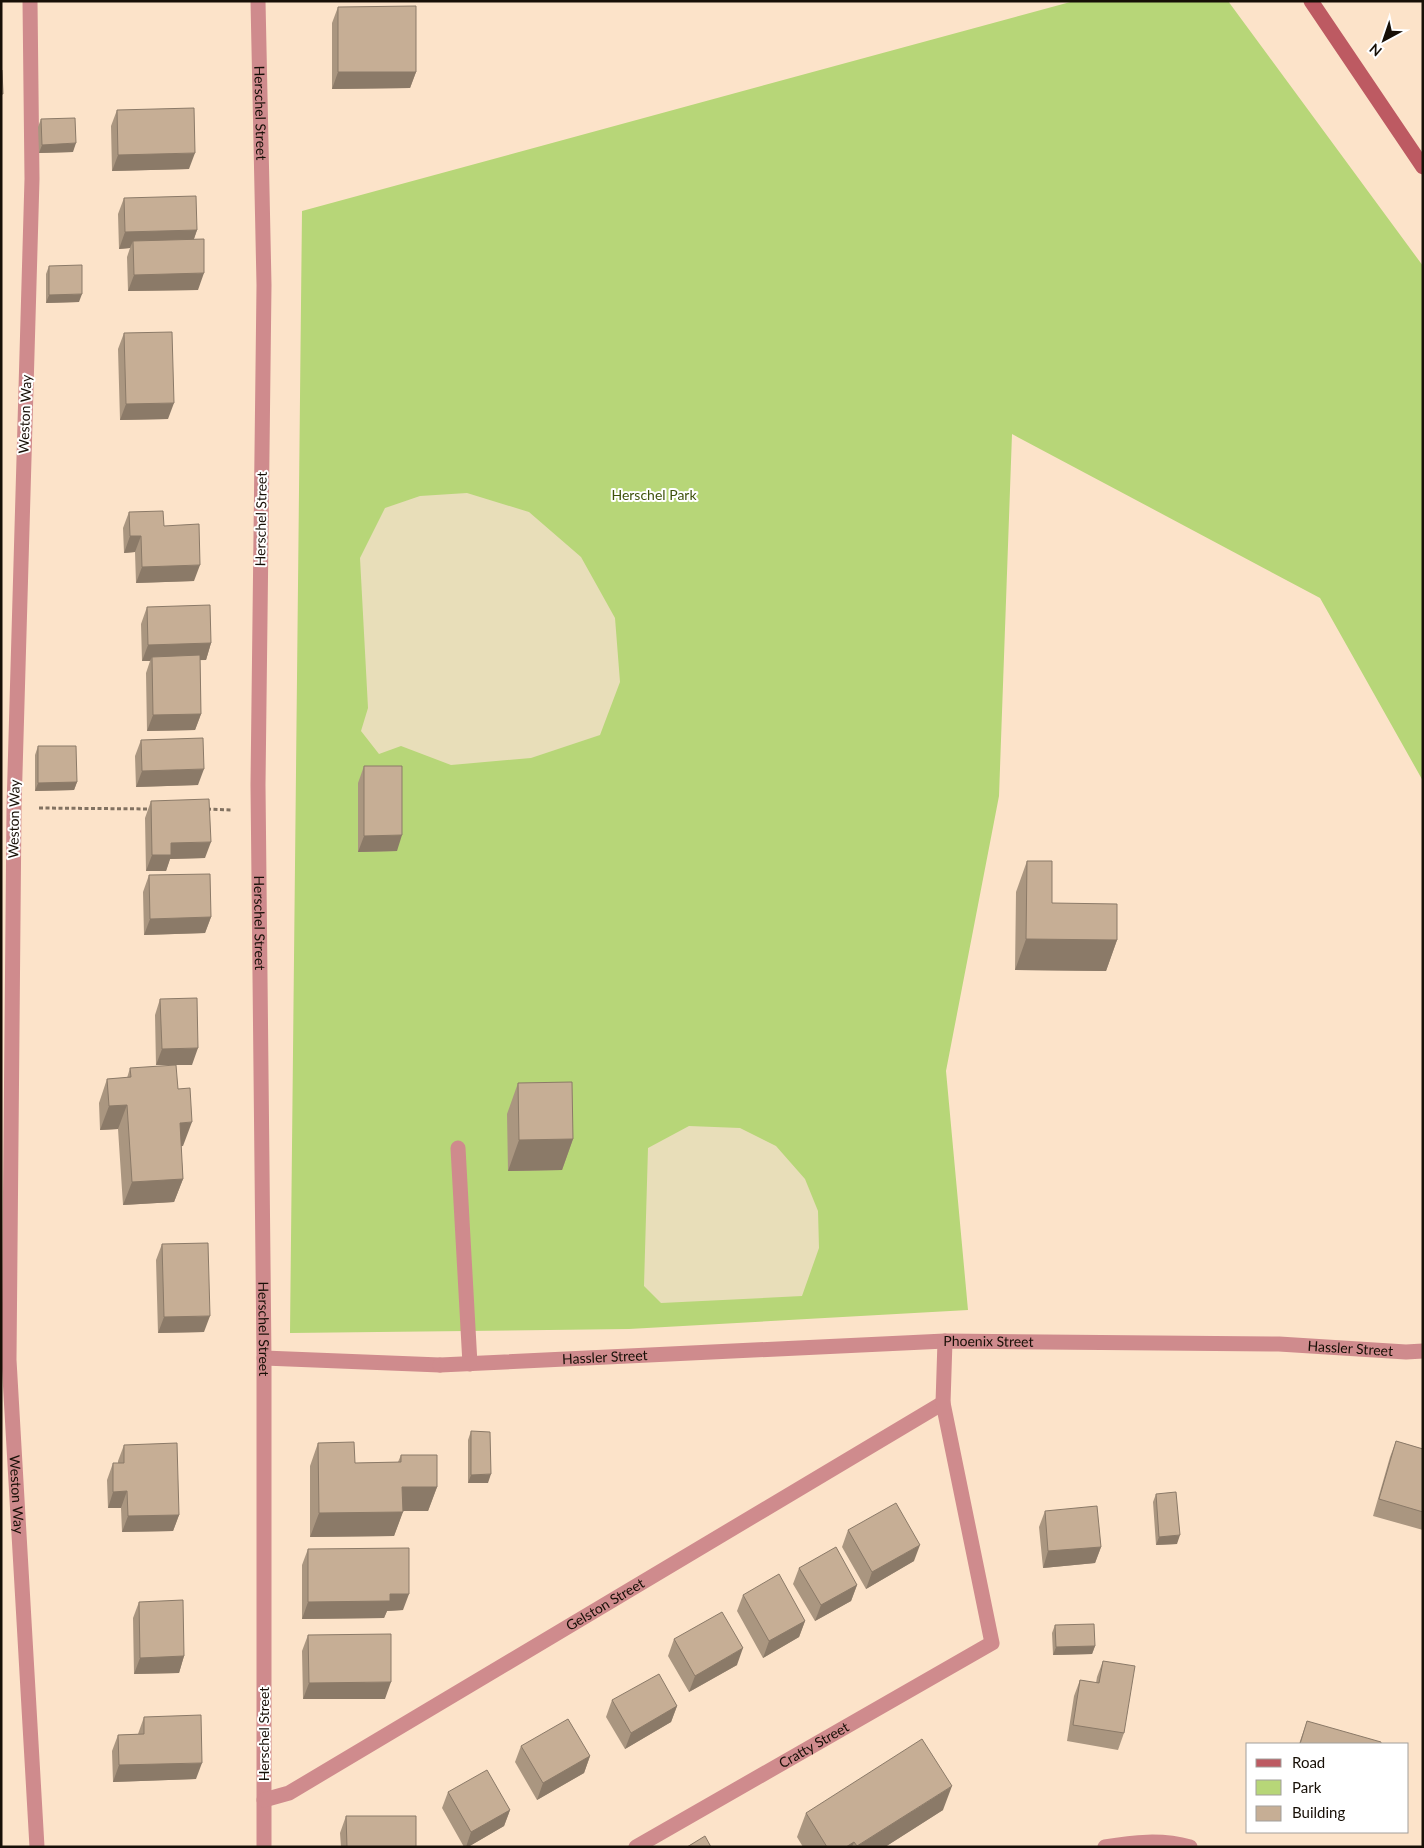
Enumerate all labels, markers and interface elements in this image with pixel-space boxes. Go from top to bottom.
north arrow [1359,15,1409,65]
text: N [1366,40,1385,60]
street label: Herschel Street [251,65,270,161]
street label: Weston Way [15,373,34,454]
street label: Herschel Street [251,472,270,566]
park label: Herschel Park [611,486,697,503]
street label: Weston Way [4,779,23,859]
street label: Herschel Street [251,875,269,970]
street label: Herschel Street [255,1281,273,1376]
street label: Phoenix Street [943,1332,1034,1350]
street label: Hassler Street [1307,1337,1394,1359]
street label: Hassler Street [562,1346,648,1367]
street label: Weston Way [6,1454,28,1535]
street label: Gelston Street [563,1574,647,1634]
street label: Herschel Street [255,1687,272,1781]
street label: Cratty Street [776,1718,852,1771]
legend [1246,1743,1409,1833]
text: Road [1292,1753,1325,1771]
text: Park [1292,1778,1322,1796]
text: Building [1292,1803,1345,1821]

